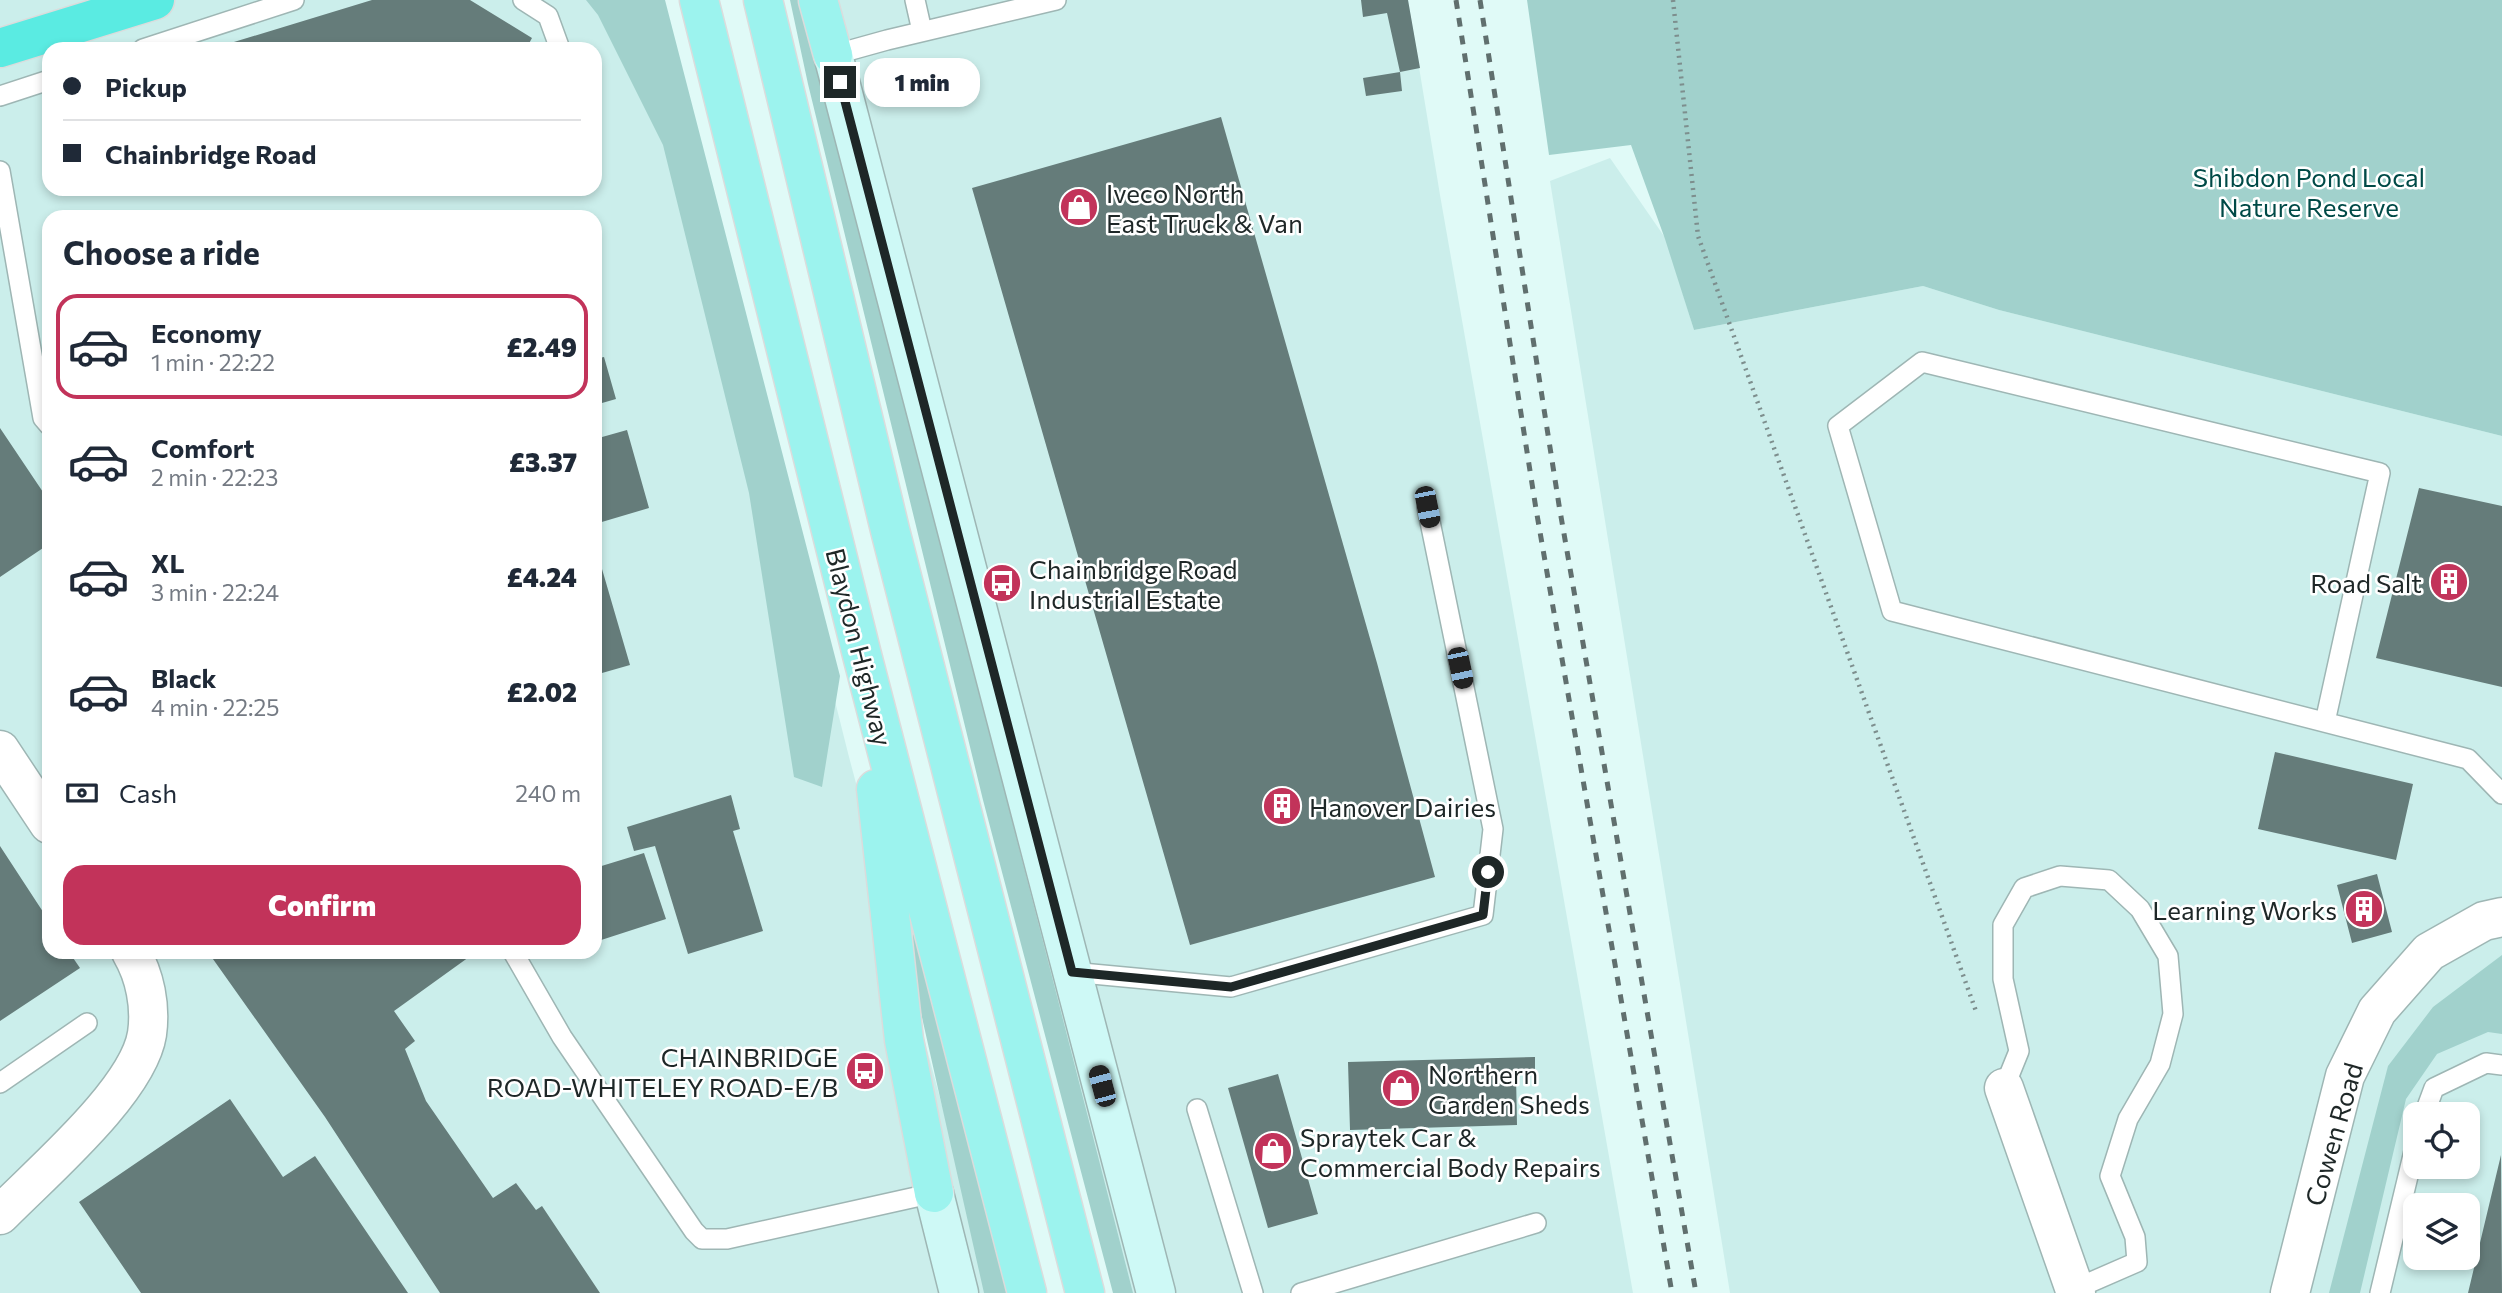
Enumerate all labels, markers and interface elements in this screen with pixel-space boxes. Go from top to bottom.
callout: 1 min [864,57,980,106]
route end [824,66,856,98]
text: 1 min [894,68,950,96]
text: Pickup [105,71,187,102]
text: Chainbridge Road [105,138,317,169]
park label: Shibdon Pond Local Nature Reserve [2193,161,2425,222]
place label: Iveco North East Truck & Van [1106,177,1303,238]
shop icon: Iveco North East Truck & Van [1058,186,1100,228]
text: Choose a ride [63,232,260,272]
icon: car [67,315,130,378]
text: Economy [151,317,262,348]
text: £2.49 [506,331,577,362]
text: 1 min · 22:22 [151,348,275,376]
icon: car [67,430,130,493]
text: Comfort [151,432,254,463]
text: £3.37 [509,446,577,477]
text: 2 min · 22:23 [151,463,278,491]
car [1413,484,1442,530]
icon: car [67,545,130,608]
street label: Blaydon Highway [820,545,900,749]
text: XL [151,547,185,578]
place label: Chainbridge Road Industrial Estate [1029,553,1238,614]
text: £4.24 [507,561,577,592]
building icon: Road Salt [2428,561,2470,603]
bus stop icon: Chainbridge Road Industrial Estate [981,562,1023,604]
place label: Road Salt [2310,567,2422,598]
text: 3 min · 22:24 [151,578,279,606]
car [1446,645,1475,691]
icon: car [67,660,130,723]
text: Black [151,662,217,693]
text: £2.02 [507,676,577,707]
text: 4 min · 22:25 [151,693,280,721]
icon: cash [63,774,101,812]
text: Cash [119,777,177,808]
text: 240 m [515,779,581,807]
building icon: Hanover Dairies [1261,785,1303,827]
place label: Hanover Dairies [1309,791,1496,822]
route start [1472,856,1504,888]
button: Confirm [63,865,581,945]
building icon: Learning Works [2343,888,2385,930]
place label: Learning Works [2152,894,2337,925]
place label: CHAINBRIDGE ROAD-WHITELEY ROAD-E/B [487,1041,838,1102]
bus stop icon: CHAINBRIDGE ROAD-WHITELEY ROAD-E/B [844,1050,886,1092]
place label: Northern Garden Sheds [1428,1058,1590,1119]
street label: Cowen Road [2298,1059,2368,1209]
car [1087,1063,1118,1109]
shop icon: Northern Garden Sheds [1380,1067,1422,1109]
map controls [2403,1102,2480,1270]
button: locate [2403,1102,2480,1179]
place label: Spraytek Car & Commercial Body Repairs [1300,1121,1601,1182]
shop icon: Spraytek Car & Commercial Body Repairs [1252,1130,1294,1172]
button: layers [2403,1193,2480,1270]

